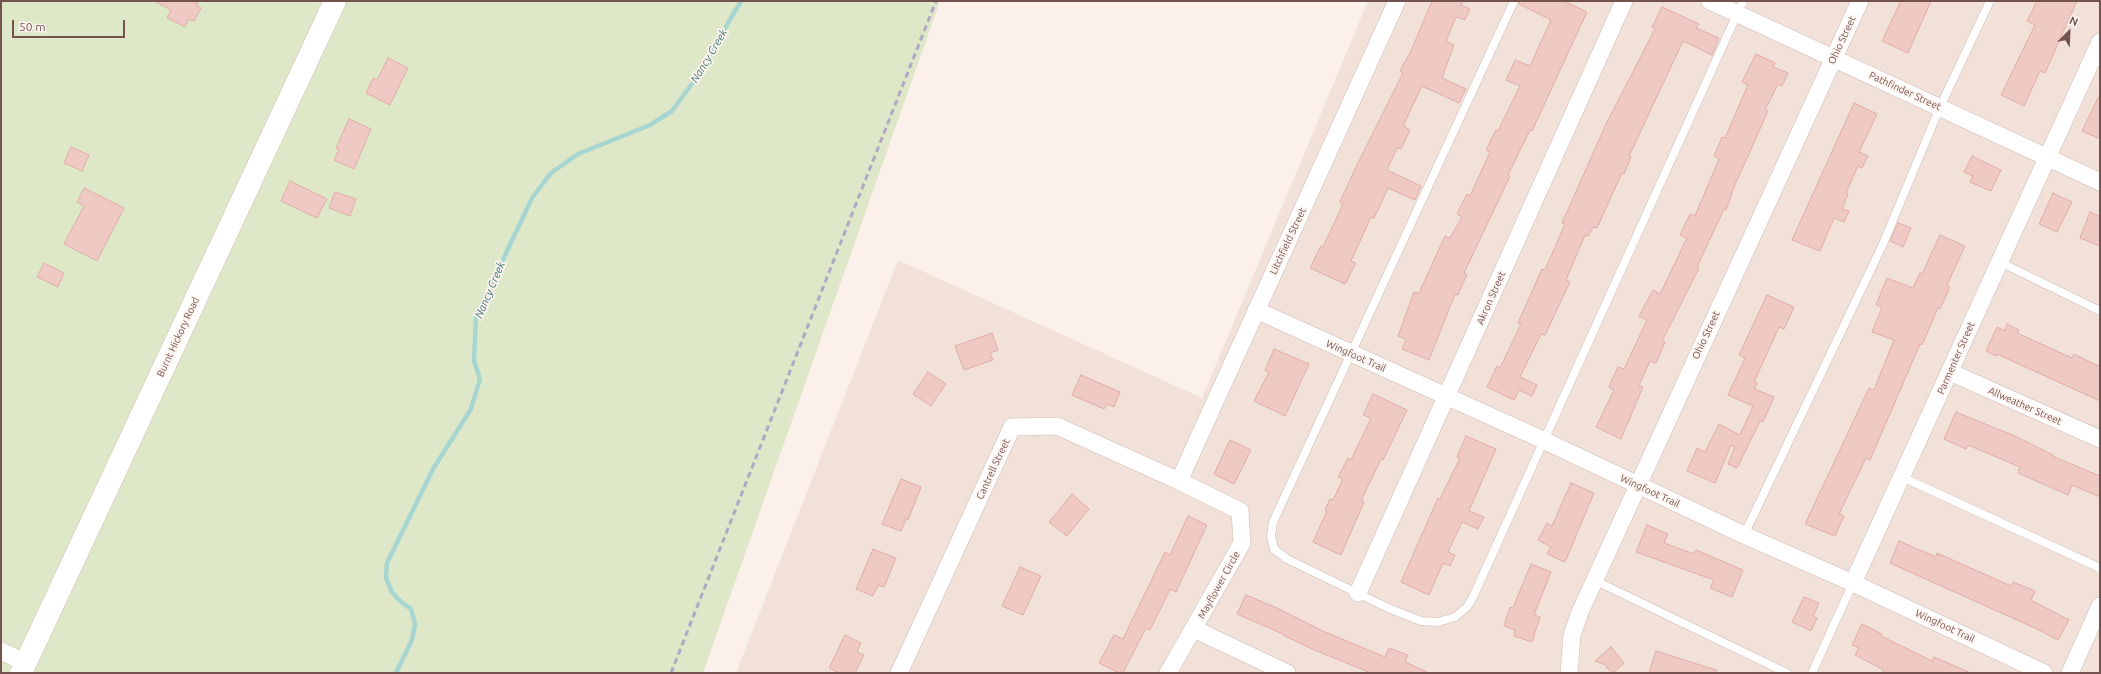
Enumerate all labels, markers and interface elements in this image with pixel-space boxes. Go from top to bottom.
scale bar [14,12,127,38]
north arrow [2049,12,2089,52]
street label: Ohio Street [1826,14,1858,66]
text: N [2068,14,2080,28]
text: 50 m [19,20,46,33]
water label: Nancy Creek [688,27,730,85]
street label: Pathfinder Street [1867,69,1943,113]
street label: Litchfield Street [1267,206,1309,276]
water label: Nancy Creek [472,260,508,320]
street label: Akron Street [1474,269,1508,327]
street label: Burnt Hickory Road [154,295,202,379]
street label: Ohio Street [1690,309,1722,361]
street label: Parmenter Street [1935,320,1977,396]
street label: Wingfoot Trail [1324,337,1388,375]
street label: Allweather Street [1986,384,2064,428]
street label: Cantrell Street [974,437,1012,501]
street label: Wingfoot Trail [1618,472,1682,510]
street label: Mayflower Circle [1195,549,1243,621]
street label: Wingfoot Trail [1913,607,1977,645]

